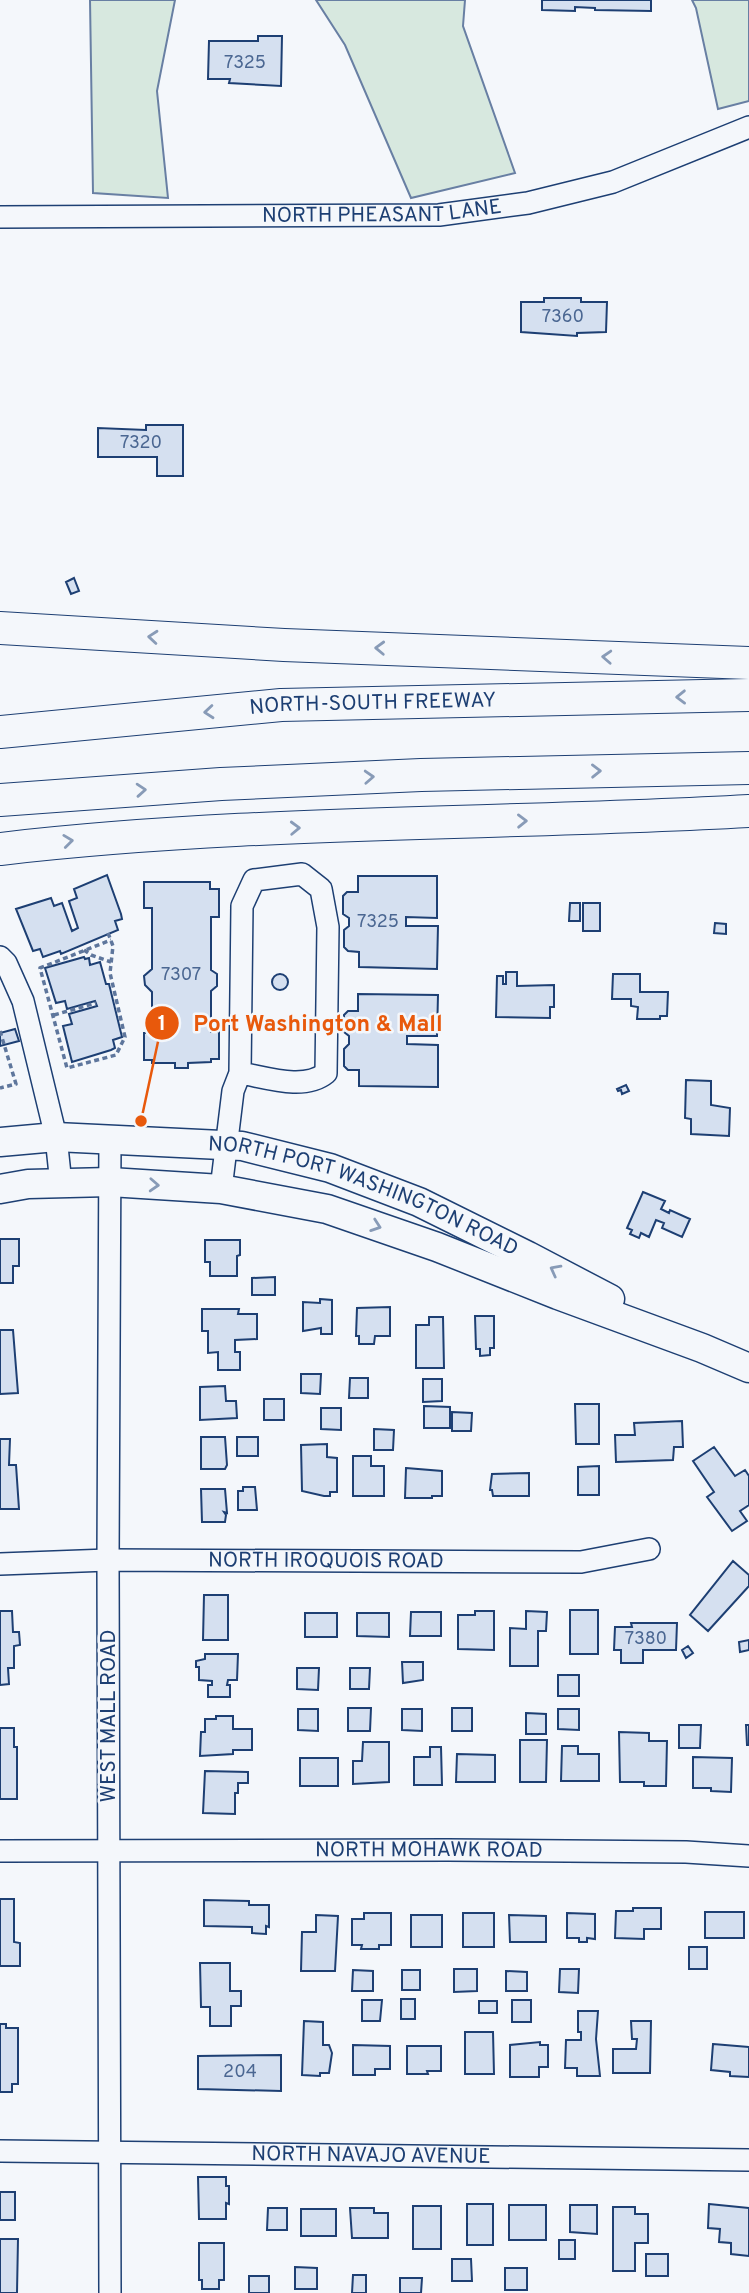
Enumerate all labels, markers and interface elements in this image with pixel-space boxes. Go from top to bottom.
house number: 7325 [224,52,266,75]
street label: NORTH PHEASANT LANE [262,193,503,229]
house number: 7360 [542,306,584,329]
house number: 7320 [120,432,162,455]
one-way arrow [147,630,158,645]
one-way arrow [374,641,385,656]
one-way arrow [602,649,613,664]
street label: NORTH-SOUTH FREEWAY [248,687,496,721]
one-way arrow [675,689,686,704]
one-way arrow [203,704,214,719]
one-way arrow [591,764,602,779]
one-way arrow [363,770,374,785]
one-way arrow [136,783,147,798]
one-way arrow [518,813,528,829]
one-way arrow [290,820,301,835]
one-way arrow [62,833,74,848]
house number: 7325 [357,911,399,934]
house number: 7307 [161,964,201,987]
callout: Port Washington & Mall [145,1001,457,1045]
text: 1 [158,1011,166,1038]
text: Port Washington & Mall [193,1011,443,1040]
street label: NORTH PORT WASHINGTON ROAD [207,1131,523,1263]
one-way arrow [148,1177,159,1192]
one-way arrow [370,1218,382,1232]
one-way arrow [550,1265,562,1278]
street label: NORTH IROQUOIS ROAD [208,1547,444,1575]
house number: 7380 [625,1628,667,1651]
street label: WEST MALL ROAD [96,1629,123,1803]
street label: NORTH MOHAWK ROAD [315,1836,543,1864]
house number: 204 [223,2061,257,2084]
street label: NORTH NAVAJO AVENUE [251,2141,491,2170]

